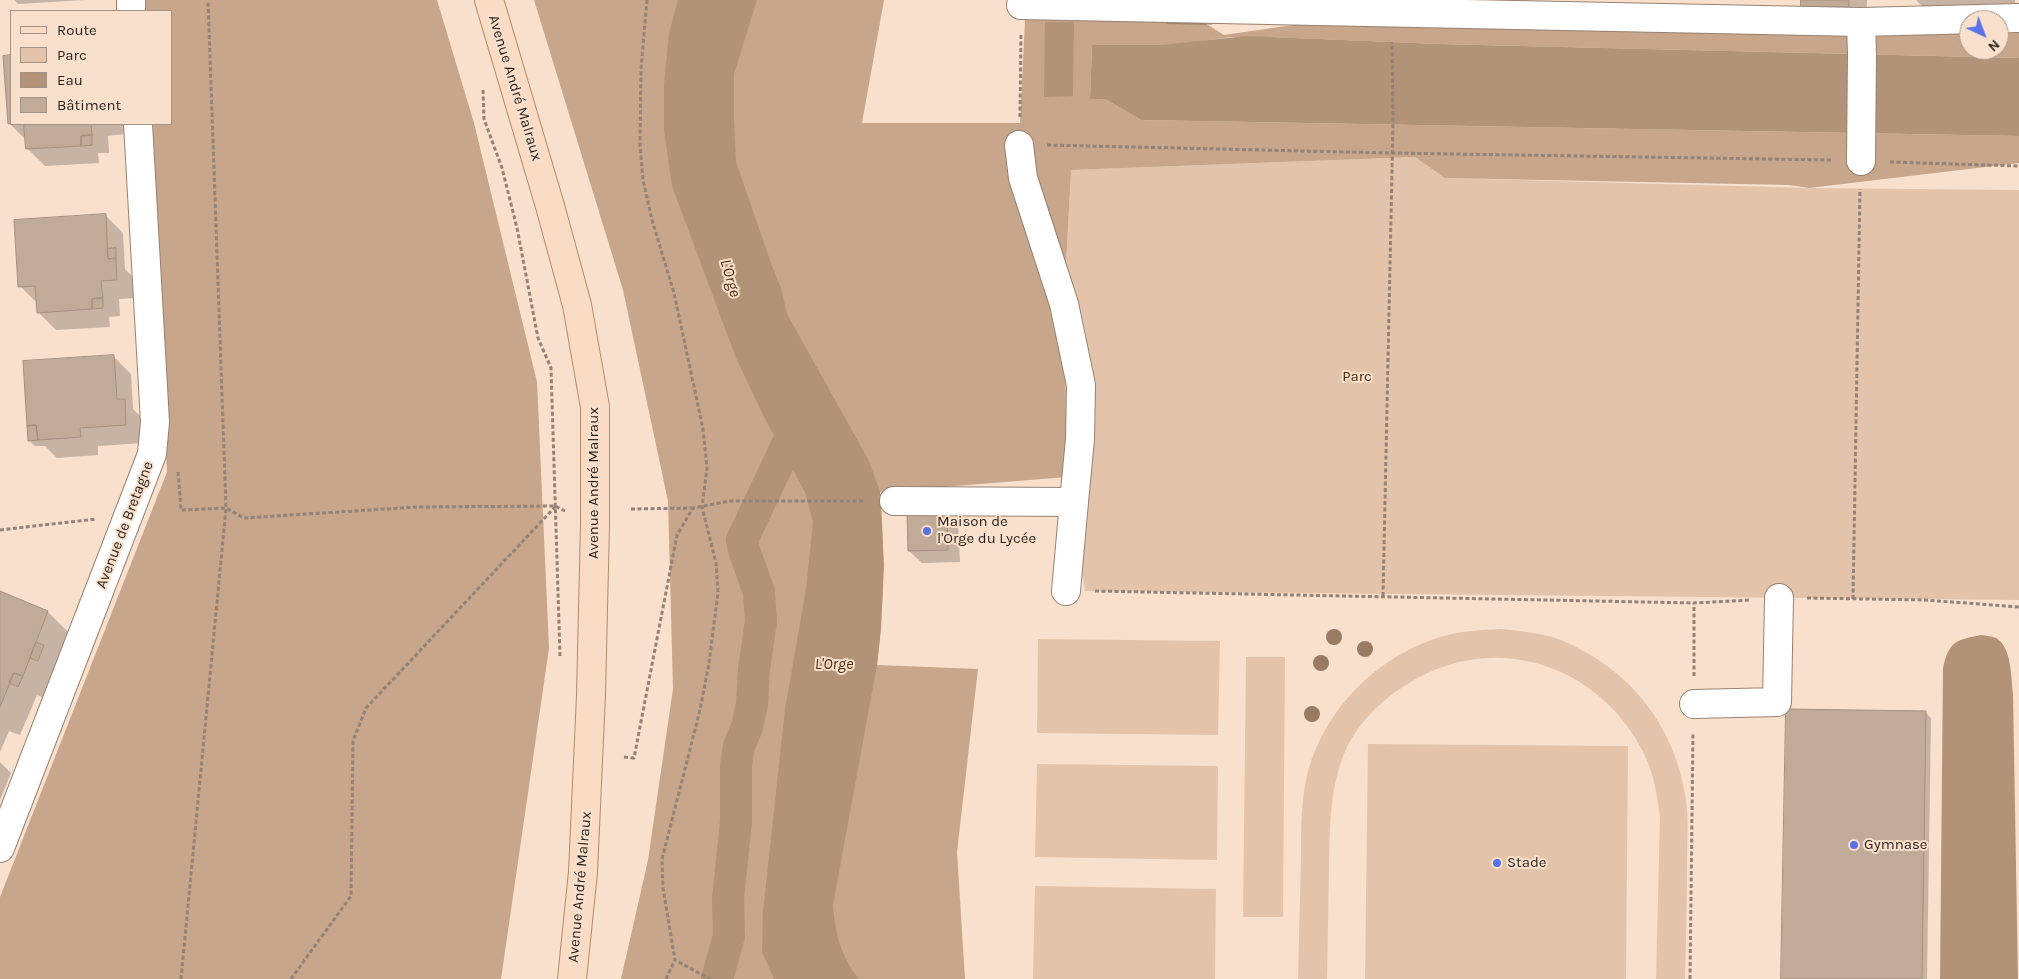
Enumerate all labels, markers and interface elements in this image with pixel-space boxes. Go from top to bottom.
legend [10,10,172,125]
north arrow [1959,10,2009,60]
street label: Avenue André Malraux [484,13,546,163]
text: Route [57,21,97,39]
text: N [1984,36,2003,55]
text: Parc [57,46,87,64]
text: Eau [57,71,83,89]
text: Bâtiment [57,96,121,114]
water label: L'Orge [715,257,745,299]
park label: Parc [1342,368,1372,386]
street label: Avenue André Malraux [585,407,603,559]
street label: Avenue de Bretagne [92,459,158,591]
place label: Maison de l'Orge du Lycée [937,513,1036,548]
marker: Maison de l'Orge du Lycée [921,525,933,537]
water label: L'Orge [815,654,853,674]
street label: Avenue André Malraux [564,811,596,963]
place label: Gymnase [1864,836,1928,854]
marker: Gymnase [1848,839,1860,851]
place label: Stade [1507,854,1547,872]
marker: Stade [1491,857,1503,869]

